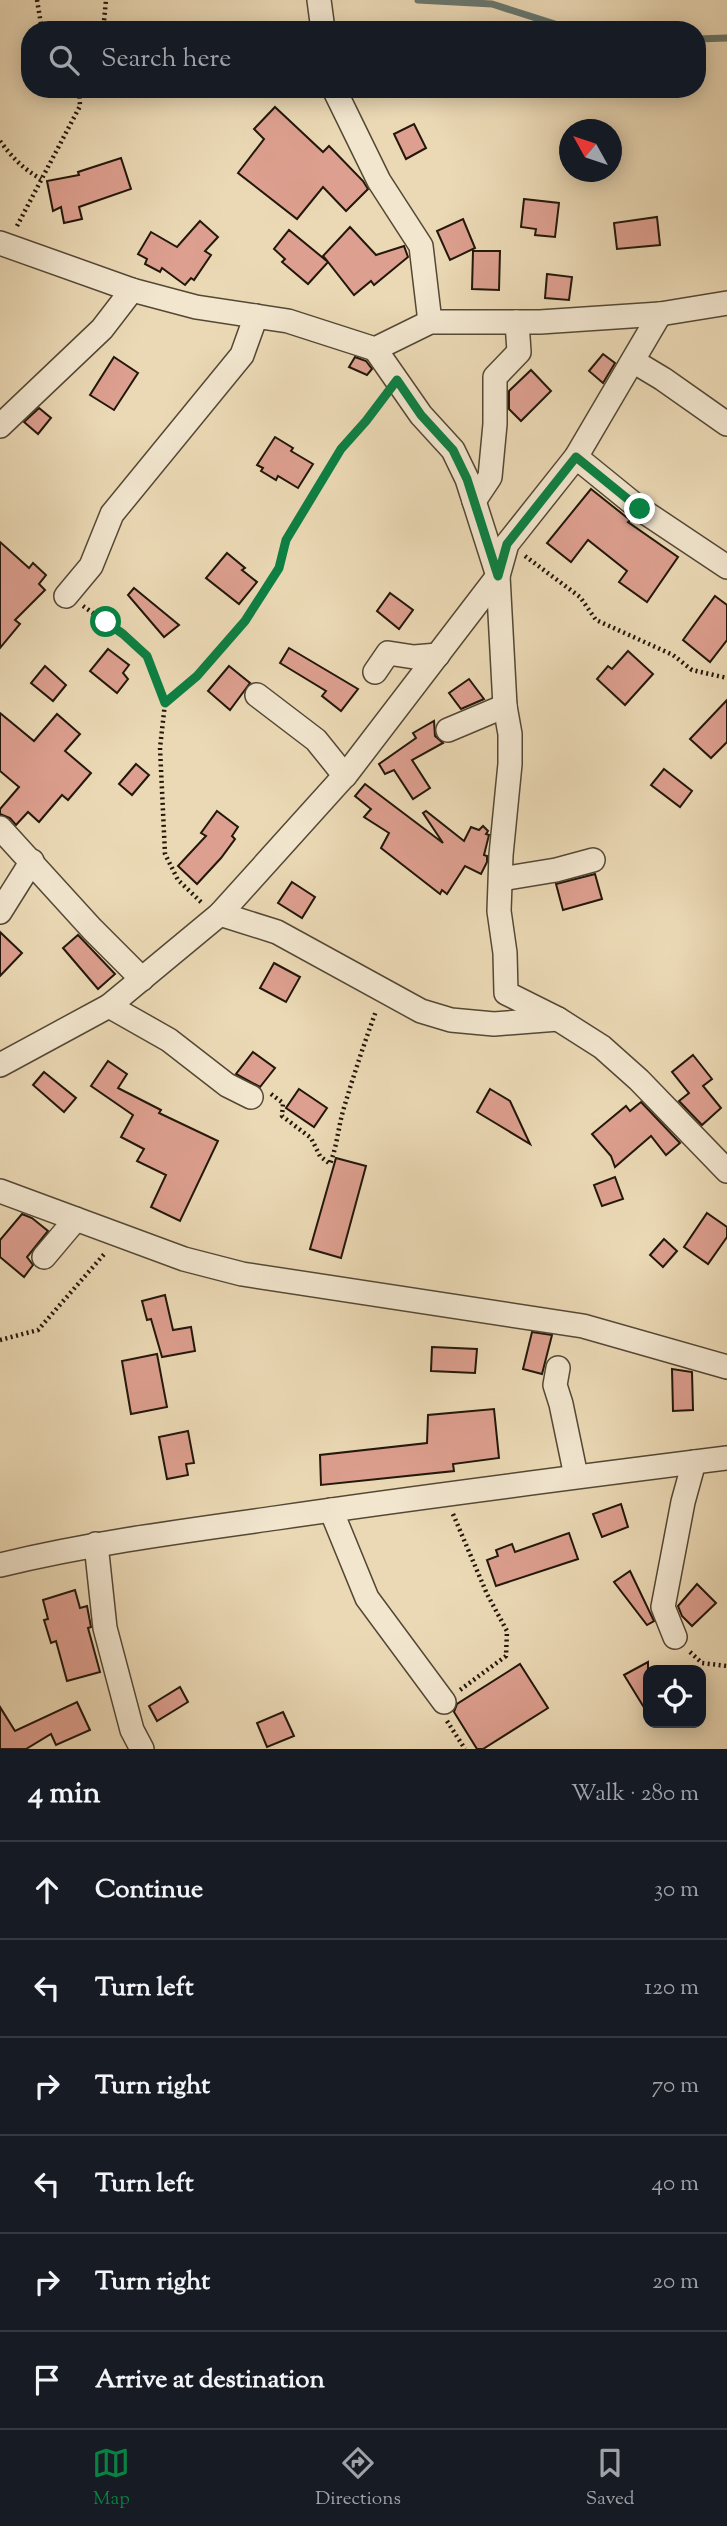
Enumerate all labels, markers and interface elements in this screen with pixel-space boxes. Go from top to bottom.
search box [21,21,706,98]
icon: search [45,41,83,79]
text: Search here [101,41,231,78]
north arrow [559,119,622,182]
route end [624,493,655,524]
route start [90,606,121,637]
map controls [643,1665,706,1728]
button: locate [643,1665,706,1728]
text: 4 min [28,1773,101,1816]
text: Walk · 280 m [571,1778,699,1811]
icon: ahead [28,1871,66,1909]
text: Continue [95,1872,203,1909]
text: 30 m [654,1874,699,1907]
icon: left [28,1969,66,2007]
text: Turn left [95,1970,194,2007]
text: 120 m [644,1972,699,2005]
icon: right [28,2067,66,2105]
text: Turn right [95,2068,210,2105]
text: 70 m [652,2070,699,2103]
icon: left [28,2165,66,2203]
text: Turn left [95,2166,194,2203]
text: 40 m [652,2168,699,2201]
icon: right [28,2263,66,2301]
text: Turn right [95,2264,210,2301]
text: 20 m [652,2266,699,2299]
icon: arrive [28,2361,66,2399]
text: Arrive at destination [95,2362,325,2399]
tab: Map [92,2444,130,2513]
tab: Directions [315,2444,401,2513]
tab: Saved [586,2444,635,2513]

